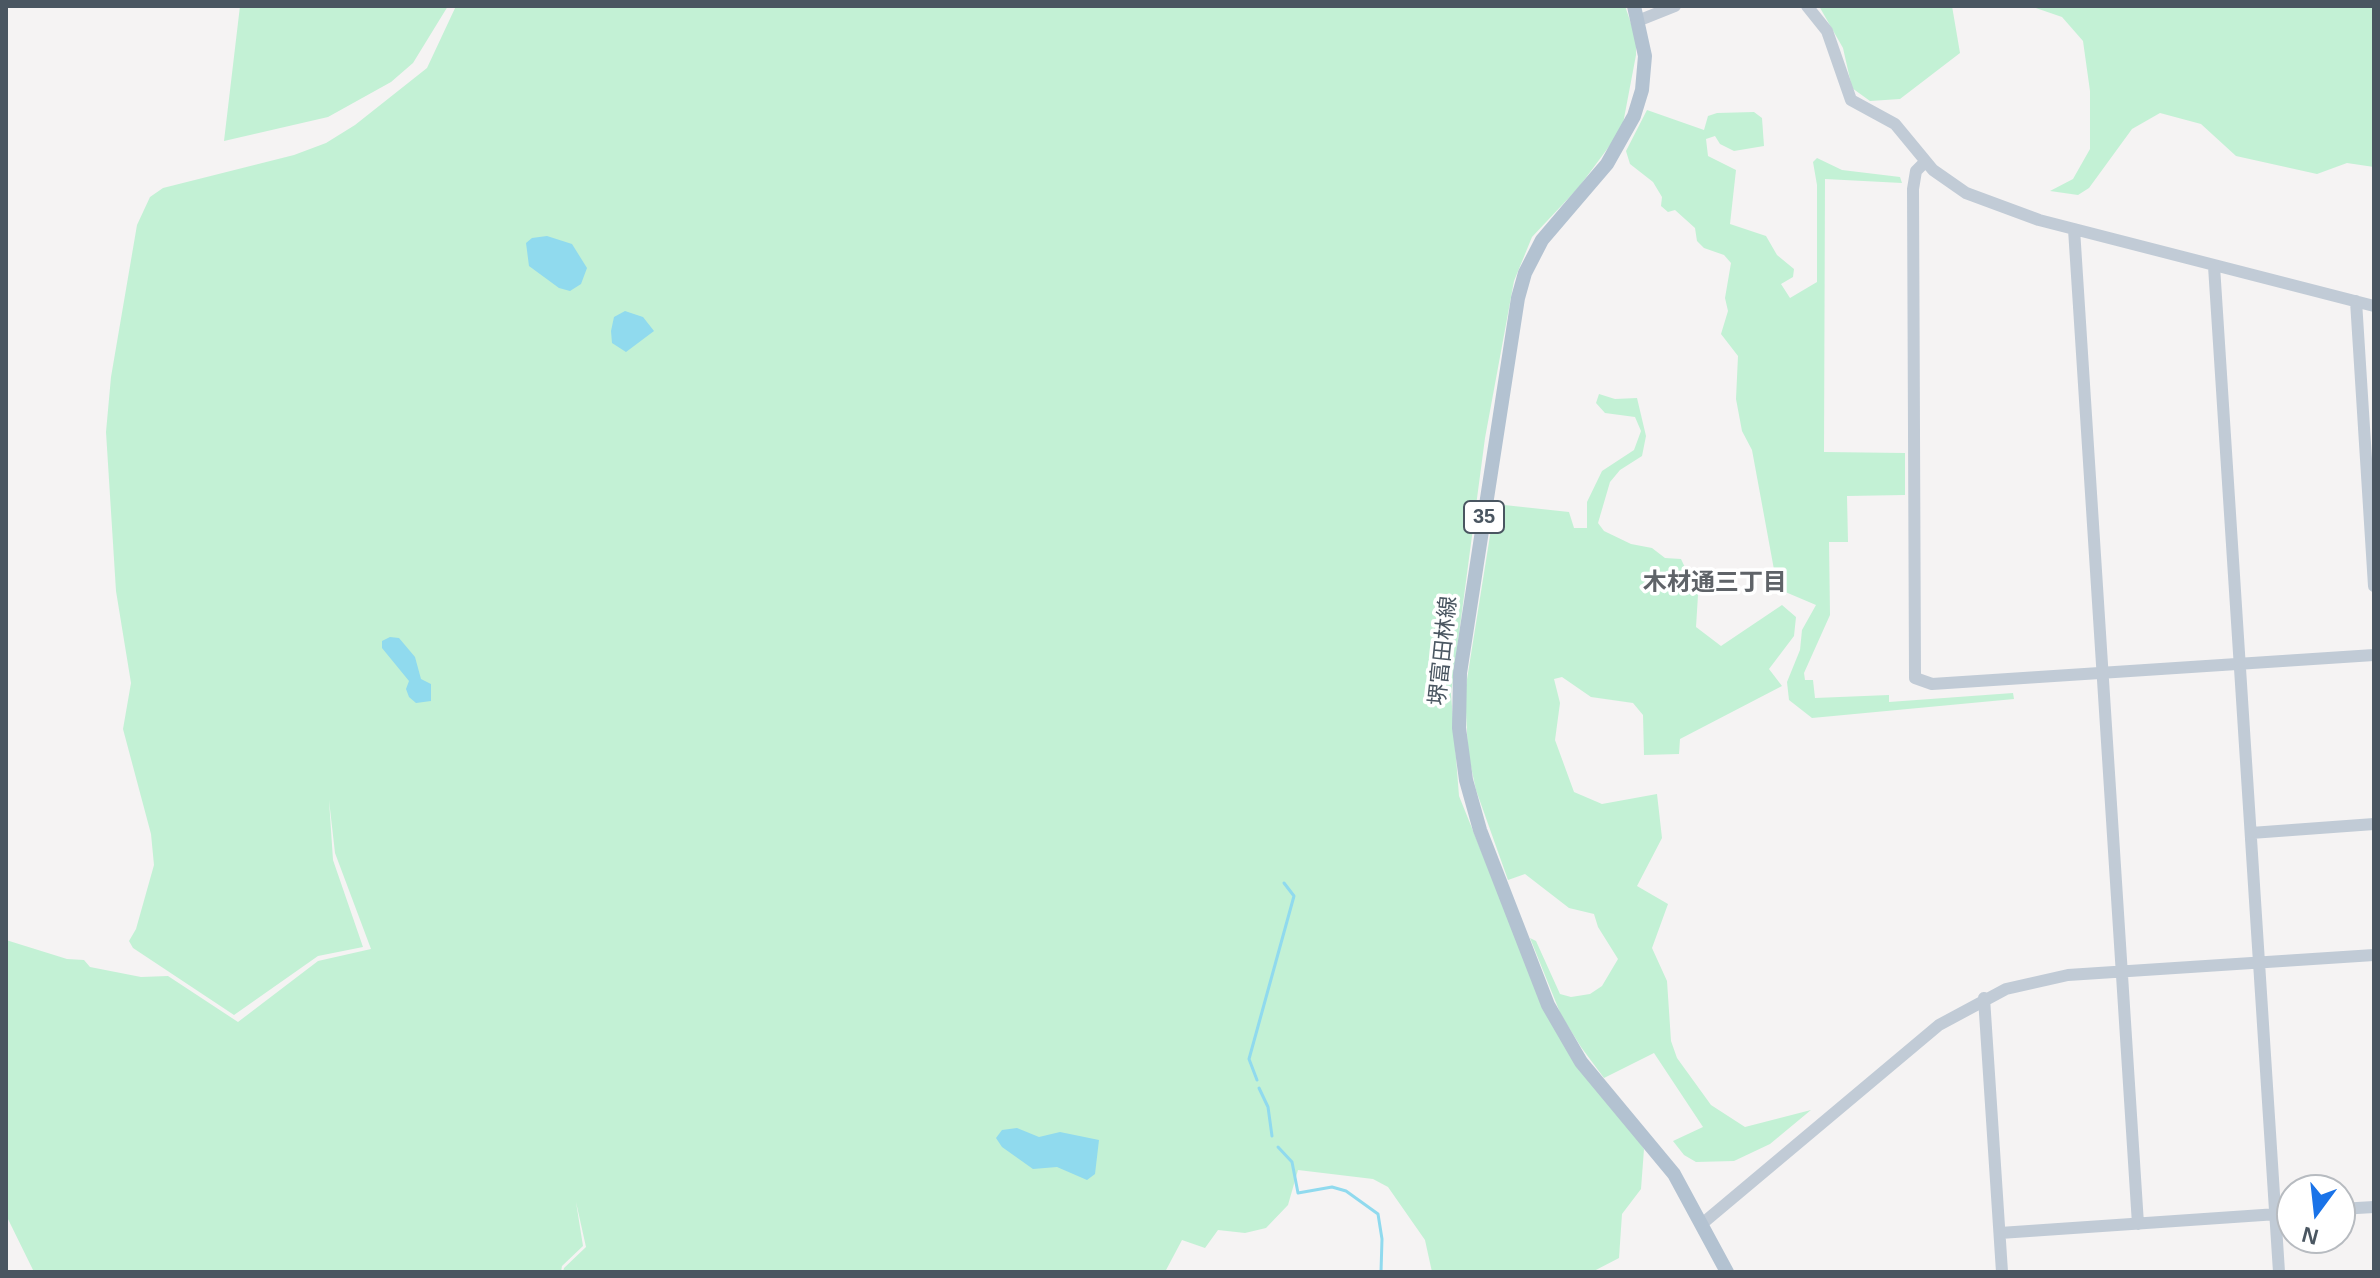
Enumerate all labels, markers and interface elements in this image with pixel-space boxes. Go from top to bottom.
road number: 35 [1464,501,1504,533]
district label: 木材通三丁目 [1643,569,1787,597]
street label: 堺富田林線 [1425,595,1463,707]
north arrow [2276,1174,2356,1254]
text: N [2299,1222,2321,1250]

